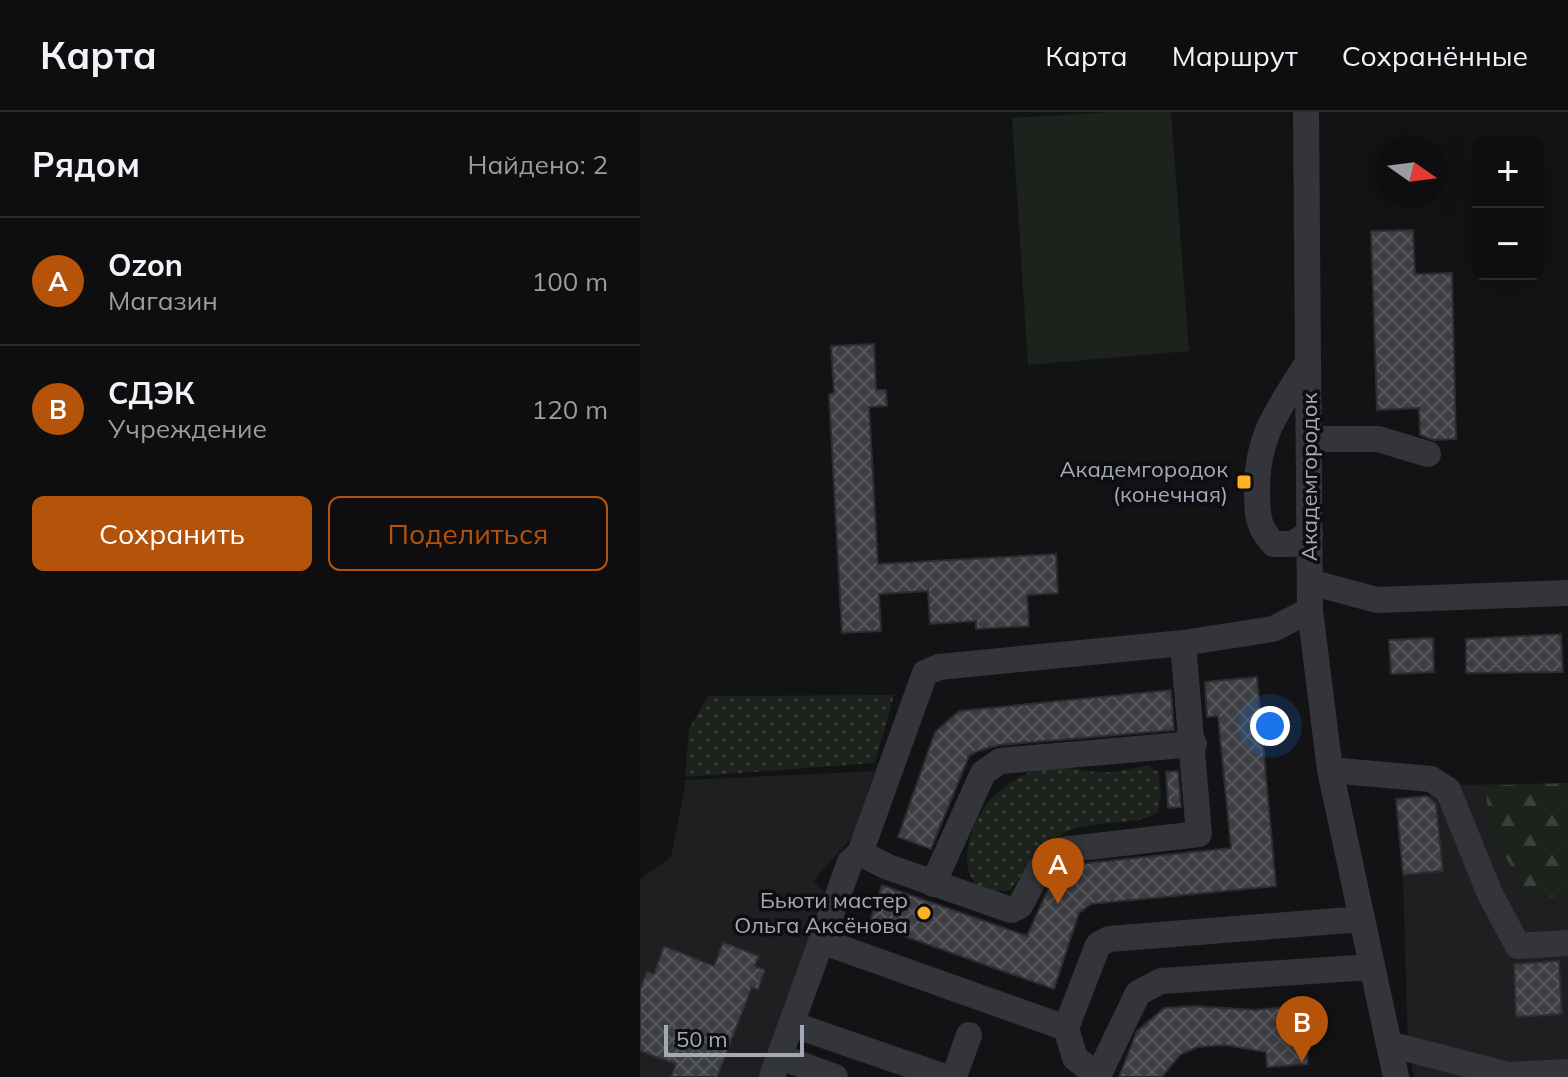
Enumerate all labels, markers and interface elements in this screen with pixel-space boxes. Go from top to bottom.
text: Карта [40,31,157,79]
text: Карта [1045,38,1128,73]
text: Маршрут [1172,38,1298,73]
text: Сохранённые [1342,38,1528,73]
north arrow [1376,136,1448,208]
map controls [1472,136,1544,280]
button: + [1472,136,1544,208]
text: Рядом [32,143,140,186]
text: Найдено: 2 [468,148,608,181]
button: − [1472,208,1544,280]
text: Ozon [108,246,183,284]
text: A [48,265,68,298]
text: 100 m [532,265,608,298]
text: Магазин [108,284,218,317]
text: СДЭК [108,374,195,412]
text: B [49,393,67,426]
text: 120 m [532,393,608,426]
street label: Академгородок [1295,393,1323,561]
text: Учреждение [108,412,267,445]
place label: Академгородок (конечная) [1059,455,1228,508]
marker: Академгородок (конечная) [1235,473,1253,491]
button: Сохранить [32,496,312,571]
button: Поделиться [328,496,608,571]
your location [1250,706,1290,746]
pin: A [1032,838,1084,904]
place label: Бьюти мастер Oльга Аксёнова [734,886,908,939]
marker: Бьюти мастер Oльга Аксёнова [915,904,933,922]
pin: B [1276,996,1328,1062]
scale bar [664,1021,804,1057]
text: 50 m [676,1025,727,1053]

